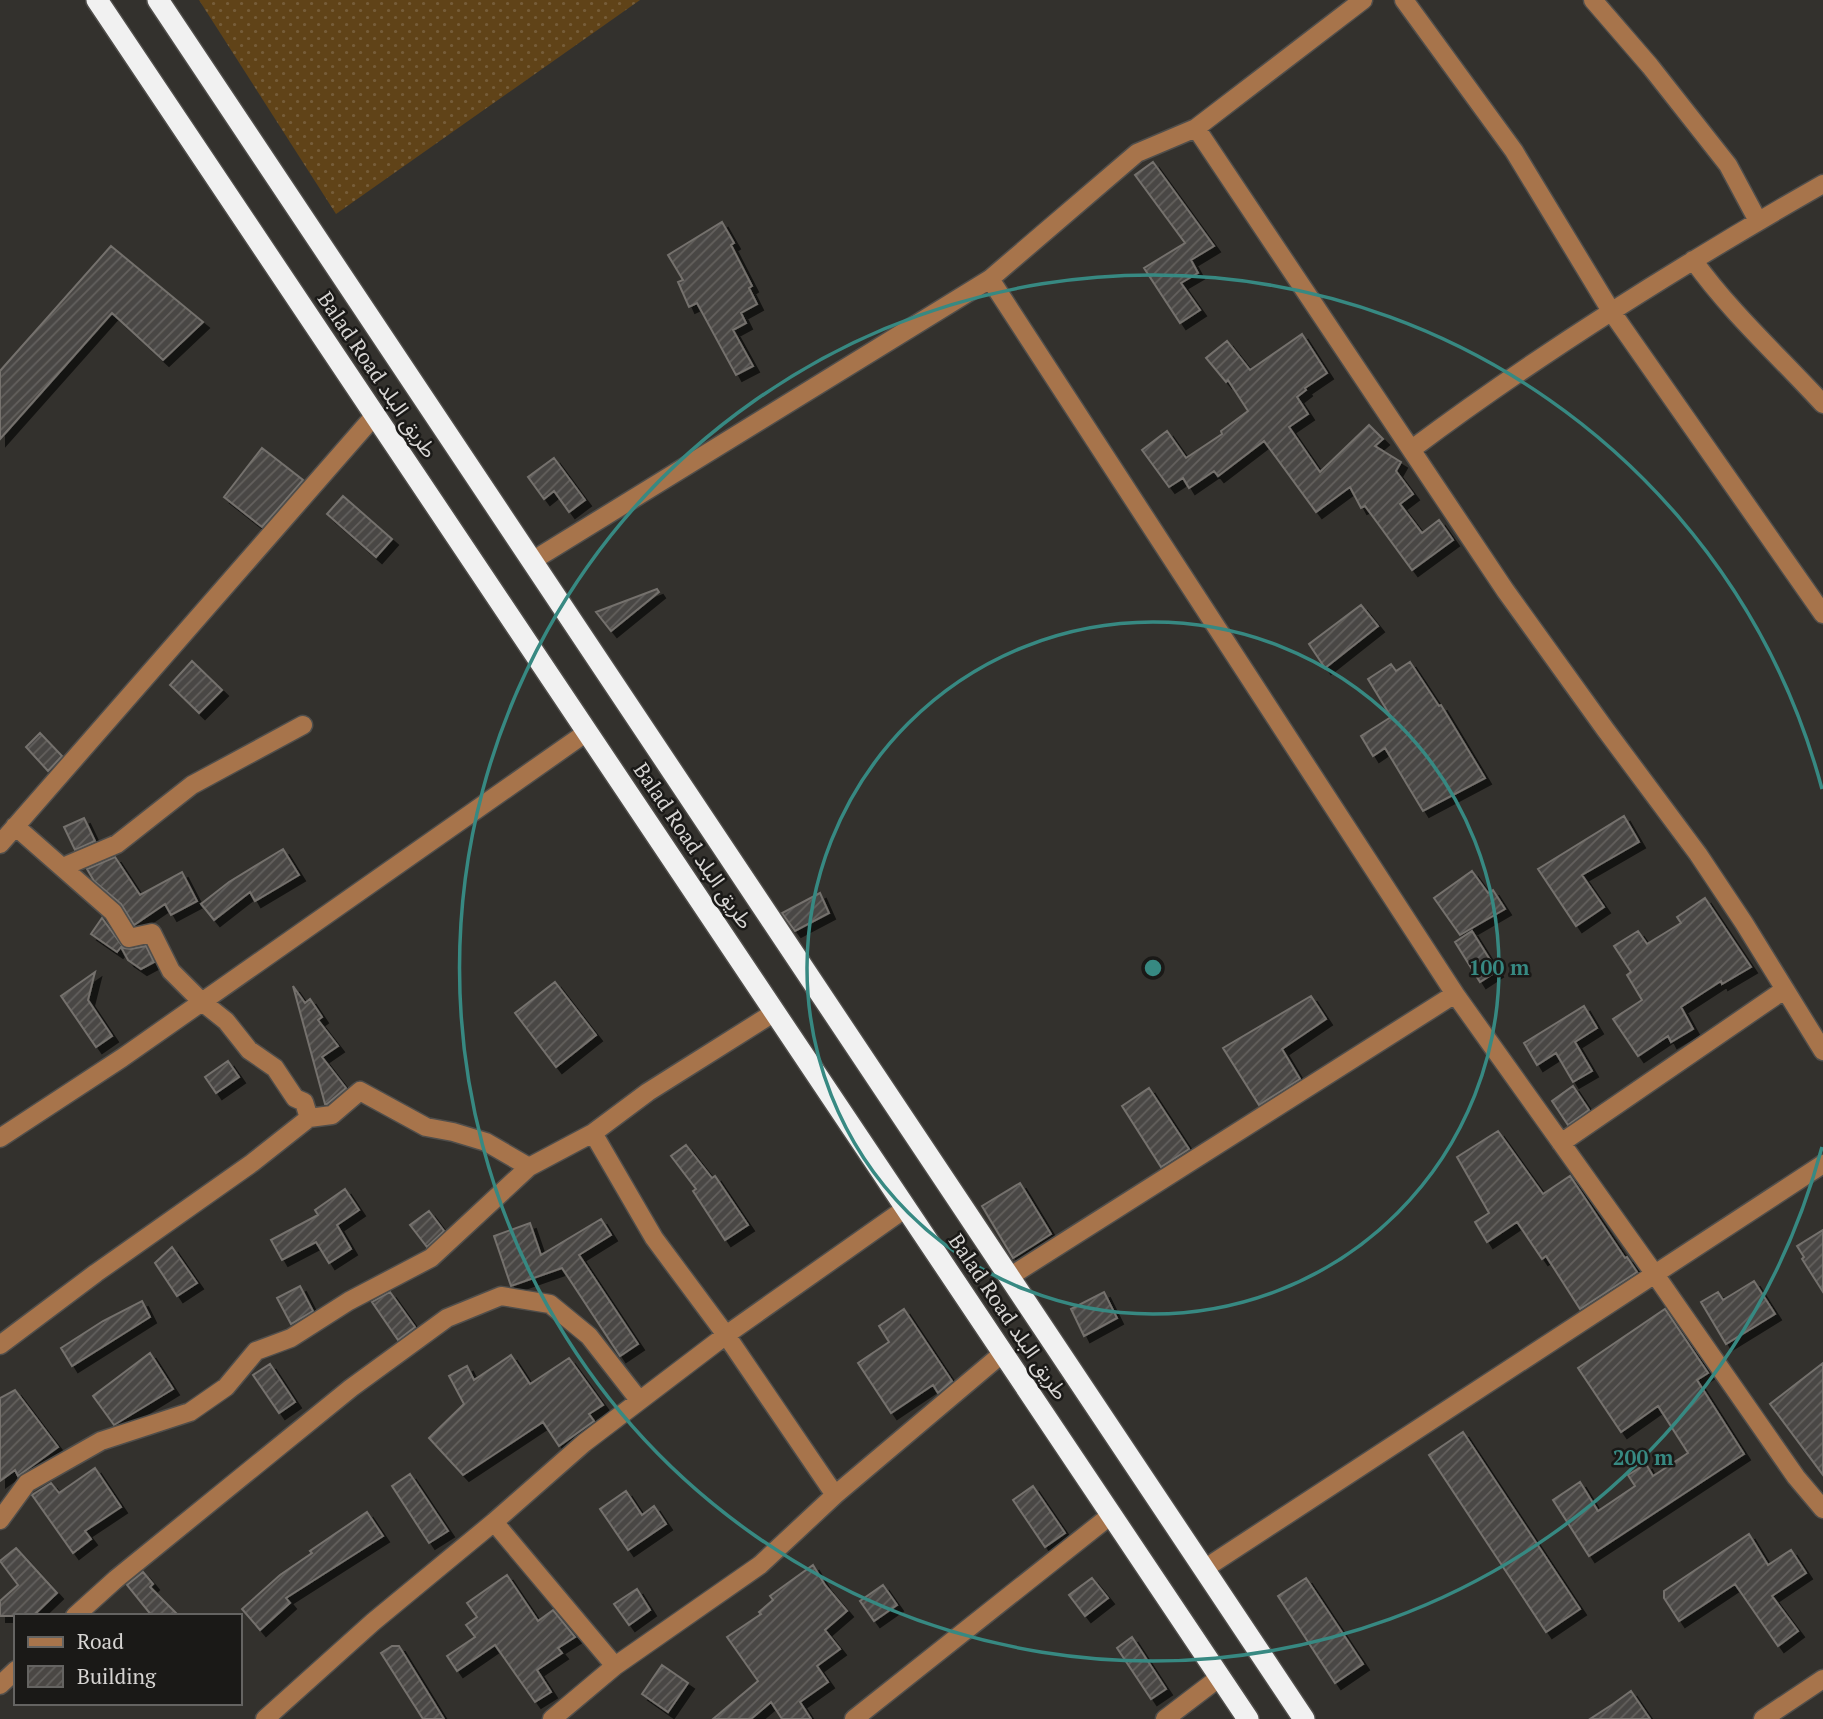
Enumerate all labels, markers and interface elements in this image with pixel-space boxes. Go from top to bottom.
street label: Balad Road طريق البلد [312,286,444,463]
street label: Balad Road طريق البلد [628,757,760,934]
text: 100 m [1469,953,1530,981]
centre of rings [1141,956,1165,980]
street label: Balad Road طريق البلد [943,1228,1075,1405]
text: 200 m [1613,1443,1674,1471]
legend [14,1614,242,1705]
text: Road [77,1627,124,1655]
text: Building [77,1662,157,1690]

